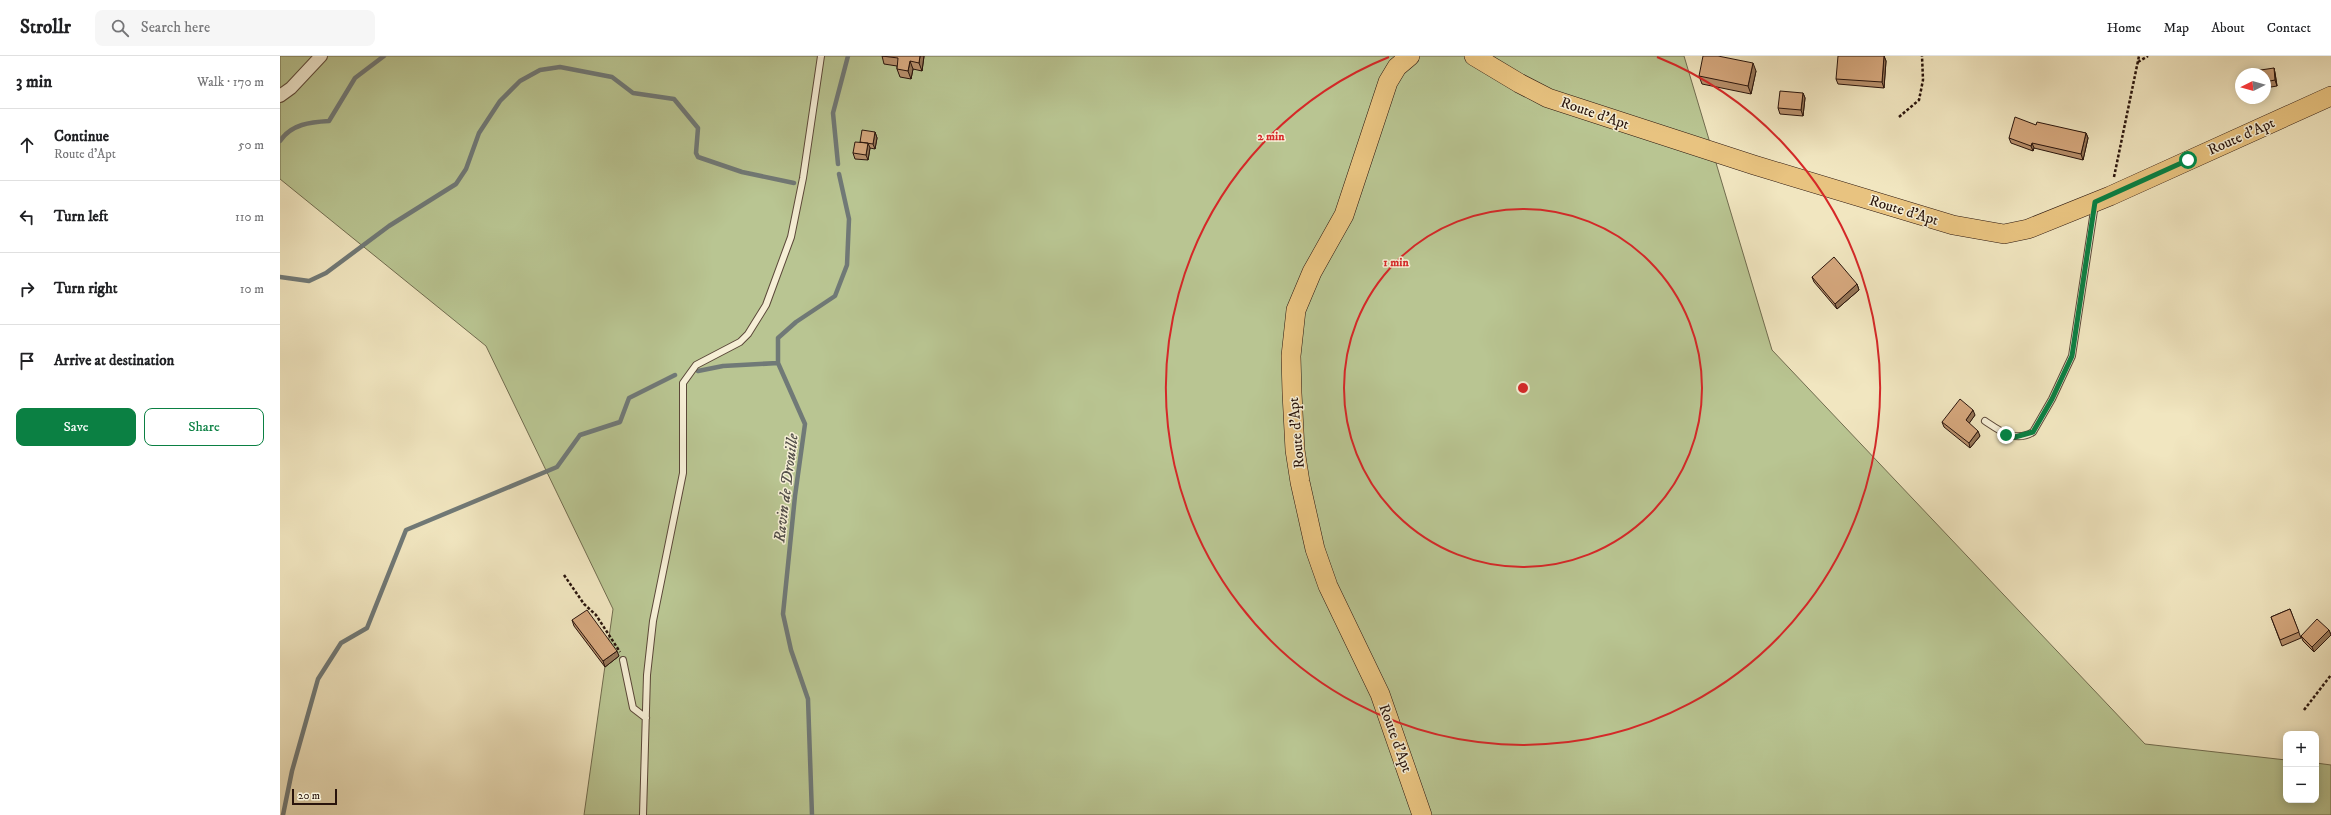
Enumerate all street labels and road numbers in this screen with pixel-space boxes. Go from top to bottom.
street label: Route d'Apt [1558,93,1632,134]
street label: Route d'Apt [2205,113,2278,160]
street label: Route d'Apt [1867,191,1941,230]
street label: Route d'Apt [1284,396,1309,469]
street label: Route d'Apt [1374,701,1417,775]

